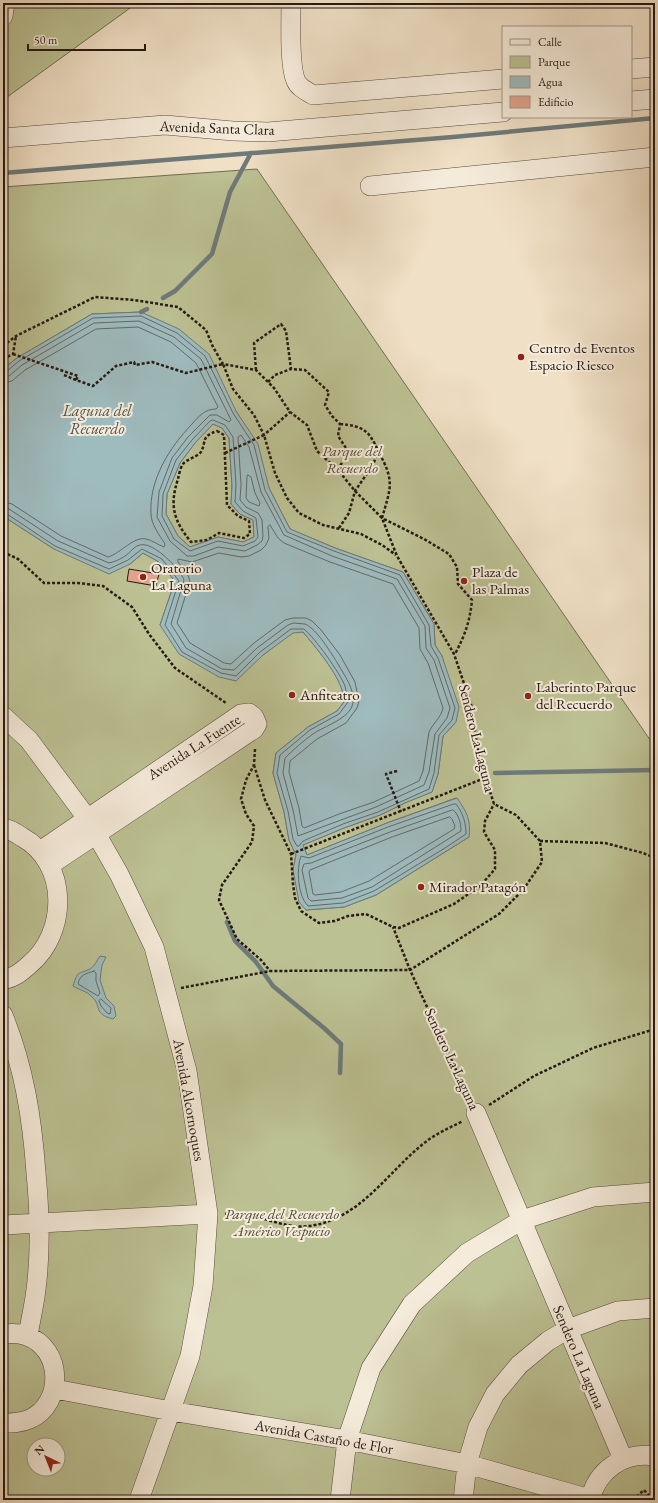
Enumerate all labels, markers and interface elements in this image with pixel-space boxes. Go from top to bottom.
scale bar [28,26,145,52]
legend [502,26,632,118]
text: 50 m [34,32,58,48]
text: Calle [538,34,562,50]
text: Parque [538,54,570,70]
text: Agua [537,74,563,90]
text: Edificio [538,94,574,110]
street label: Avenida Santa Clara [158,116,275,139]
place label: Centro de Eventos Espacio Riesco [529,338,635,374]
marker: Centro de Eventos Espacio Riesco [516,352,526,362]
water label: Laguna del Recuerdo [61,400,132,439]
park label: Parque del Recuerdo [322,441,383,477]
place label: Oratorio La Laguna [151,558,212,594]
place label: Plaza de las Palmas [472,562,529,598]
marker: Oratorio La Laguna [138,572,148,582]
marker: Plaza de las Palmas [459,576,469,586]
place label: Laberinto Parque del Recuerdo [536,677,636,713]
street label: Sendero La Laguna [455,682,500,794]
place label: Anfiteatro [299,685,360,704]
marker: Anfiteatro [287,690,297,700]
marker: Laberinto Parque del Recuerdo [523,691,533,701]
street label: Avenida La Fuente [143,709,244,784]
place label: Mirador Patagón [429,877,526,896]
marker: Mirador Patagón [416,882,426,892]
street label: Sendero La Laguna [421,1005,484,1113]
street label: Avenida Alcornoques [169,1036,210,1163]
park label: Parque del Recuerdo Américo Vespucio [225,1204,340,1240]
street label: Sendero La Laguna [549,1302,610,1411]
street label: Avenida Castaño de Flor [252,1415,395,1458]
north arrow [26,1437,66,1477]
text: N [31,1441,47,1458]

